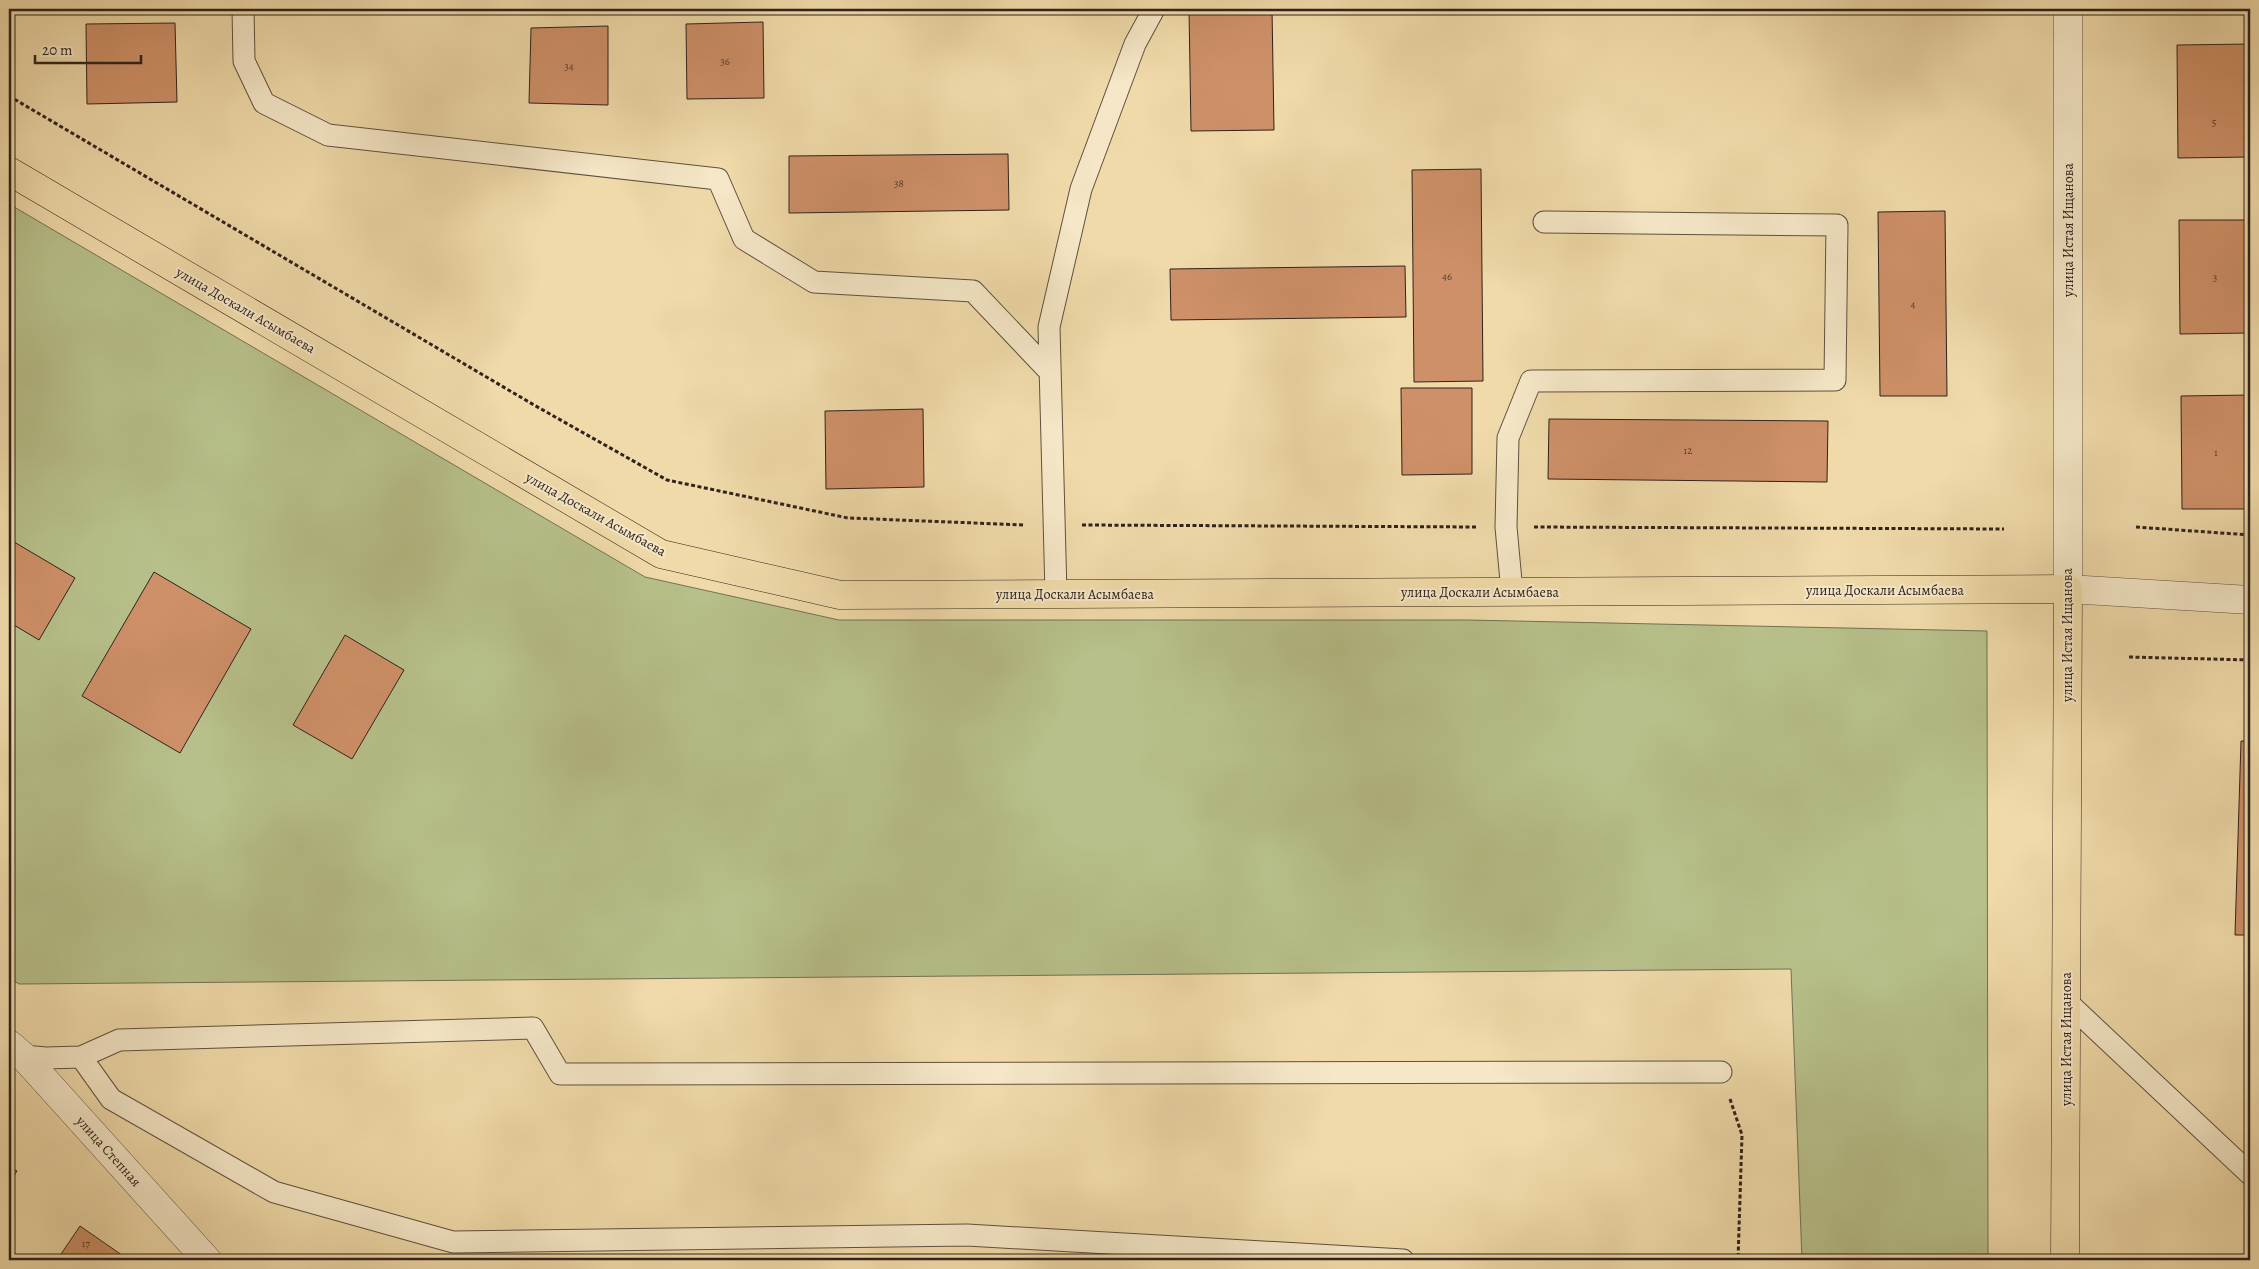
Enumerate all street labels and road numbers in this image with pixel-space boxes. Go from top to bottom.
street label: улица Истая Ищанова [2059,163,2078,298]
street label: улица Доскали Асымбаева [172,262,319,358]
street label: улица Доскали Асымбаева [521,467,670,561]
street label: улица Истая Ищанова [2058,568,2077,703]
street label: улица Доскали Асымбаева [1805,581,1965,600]
street label: улица Доскали Асымбаева [1400,583,1560,602]
street label: улица Доскали Асымбаева [995,585,1155,604]
street label: улица Истая Ищанова [2057,972,2076,1107]
street label: улица Степная [71,1111,146,1191]

